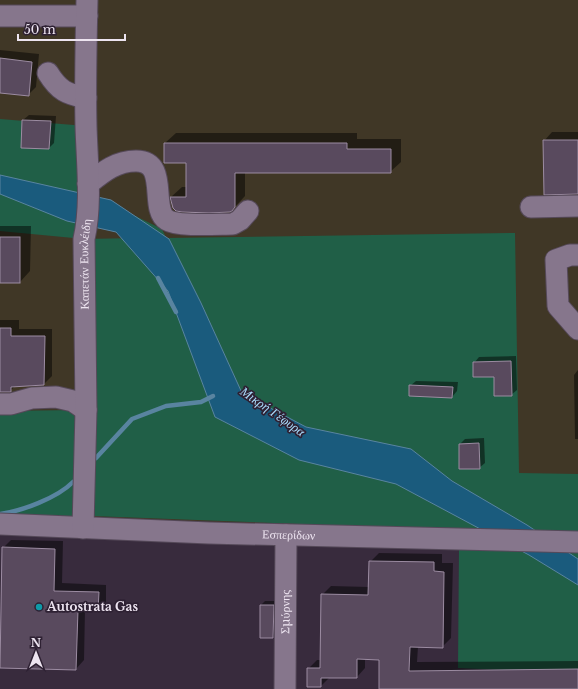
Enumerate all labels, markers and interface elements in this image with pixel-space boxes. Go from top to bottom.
scale bar [18,16,125,42]
text: 50 m [24,22,56,37]
street label: Καπετάν Ευκλέιδη [76,218,94,310]
water label: Μικρή Γέφυρα [236,382,310,441]
street label: Εσπερίδων [262,526,316,543]
street label: Σμύρνης [277,590,293,634]
place label: Autostrata Gas [46,599,139,614]
marker: Autostrata Gas [34,602,44,612]
north arrow [16,633,56,673]
text: N [31,636,42,650]

